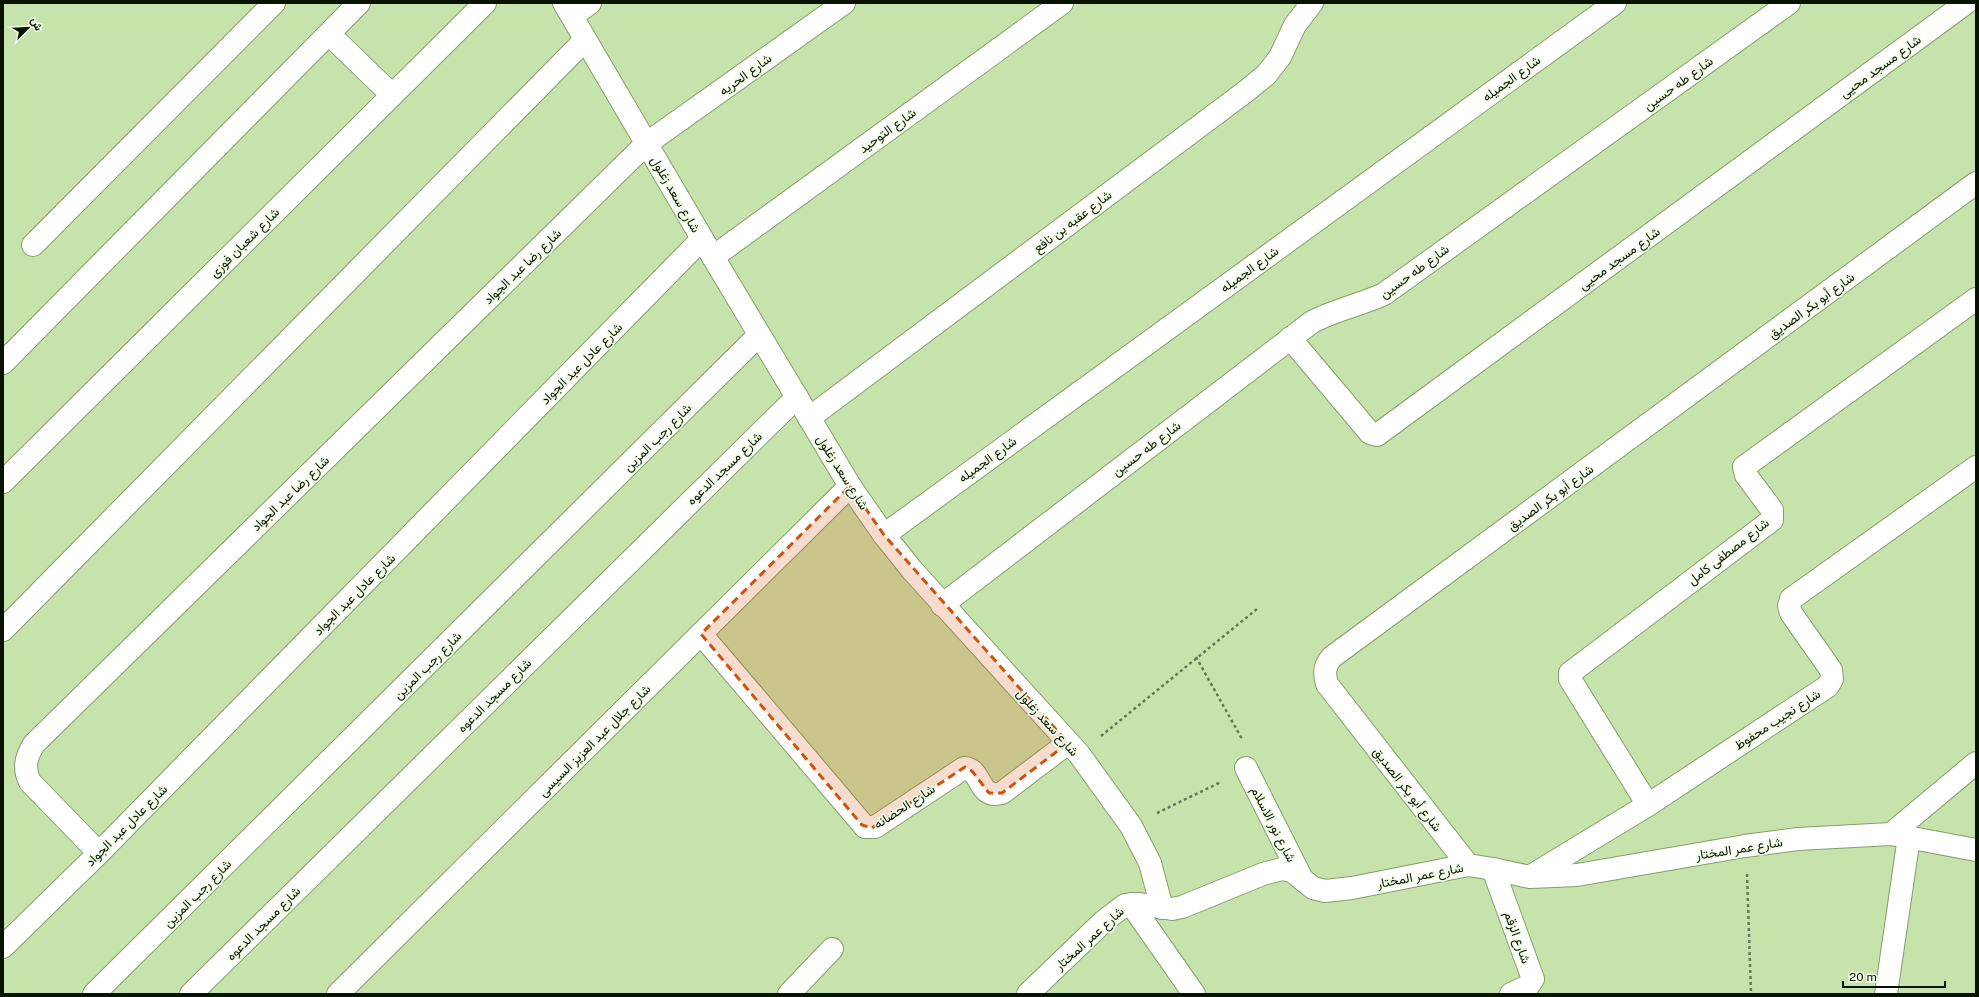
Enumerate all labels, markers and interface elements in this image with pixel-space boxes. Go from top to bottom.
north arrow [8,8,48,48]
text: ش [28,15,45,33]
street label: شارع مسجد محيى [1837,32,1925,103]
street label: شارع الحريه [716,50,775,100]
street label: شارع الجميله [1479,52,1544,106]
street label: شارع طه حسين [1641,53,1717,115]
street label: شارع التوحيد [856,105,920,158]
street label: شارع سعد زغلول [646,153,703,236]
street label: شارع عقبه بن نافع [1030,187,1116,257]
street label: شارع شعبان فوزى [206,204,284,282]
street label: شارع مسجد محيى [1576,224,1664,295]
street label: شارع رضا عبد الجواد [480,225,566,309]
street label: شارع طه حسين [1377,241,1453,303]
street label: شارع الجميله [1217,243,1282,297]
street label: شارع أبو بكر الصديق [1765,269,1858,343]
street label: شارع عادل عبد الجواد [537,319,627,409]
street label: شارع رجب المزين [620,400,696,476]
street label: شارع طه حسين [1109,418,1185,481]
street label: شارع مسجد الدعوه [684,429,766,509]
street label: شارع سعد زغلول [812,432,872,514]
street label: شارع الجميله [955,433,1020,487]
street label: شارع رضا عبد الجواد [248,452,334,536]
street label: شارع أبو بكر الصديق [1504,461,1597,535]
street label: شارع مصطفى كامل [1685,515,1773,589]
street label: شارع عادل عبد الجواد [310,550,400,640]
street label: شارع رجب المزين [390,628,466,704]
street label: شارع مسجد الدعوه [454,655,536,737]
street label: شارع جلال عبد العزيز السيسى [535,681,655,801]
street label: شارع سعد زغلول [1012,686,1082,760]
street label: شارع نجيب محفوظ [1731,686,1824,754]
street label: شارع أبو بكر الصديق [1369,744,1445,836]
street label: شارع عادل عبد الجواد [82,781,172,871]
street label: شارع الحضانه [871,781,939,833]
street label: شارع نور الاسلام [1246,784,1299,865]
street label: شارع عمر المختار [1694,834,1784,865]
street label: شارع رجب المزين [160,856,236,932]
street label: شارع عمر المختار [1375,860,1465,893]
street label: شارع مسجد الدعوه [223,883,305,965]
street label: شارع عمر المختار [1051,903,1128,975]
street label: شارع الزقم [1499,909,1534,966]
scale bar [1843,963,1945,989]
text: 20 m [1849,970,1877,984]

